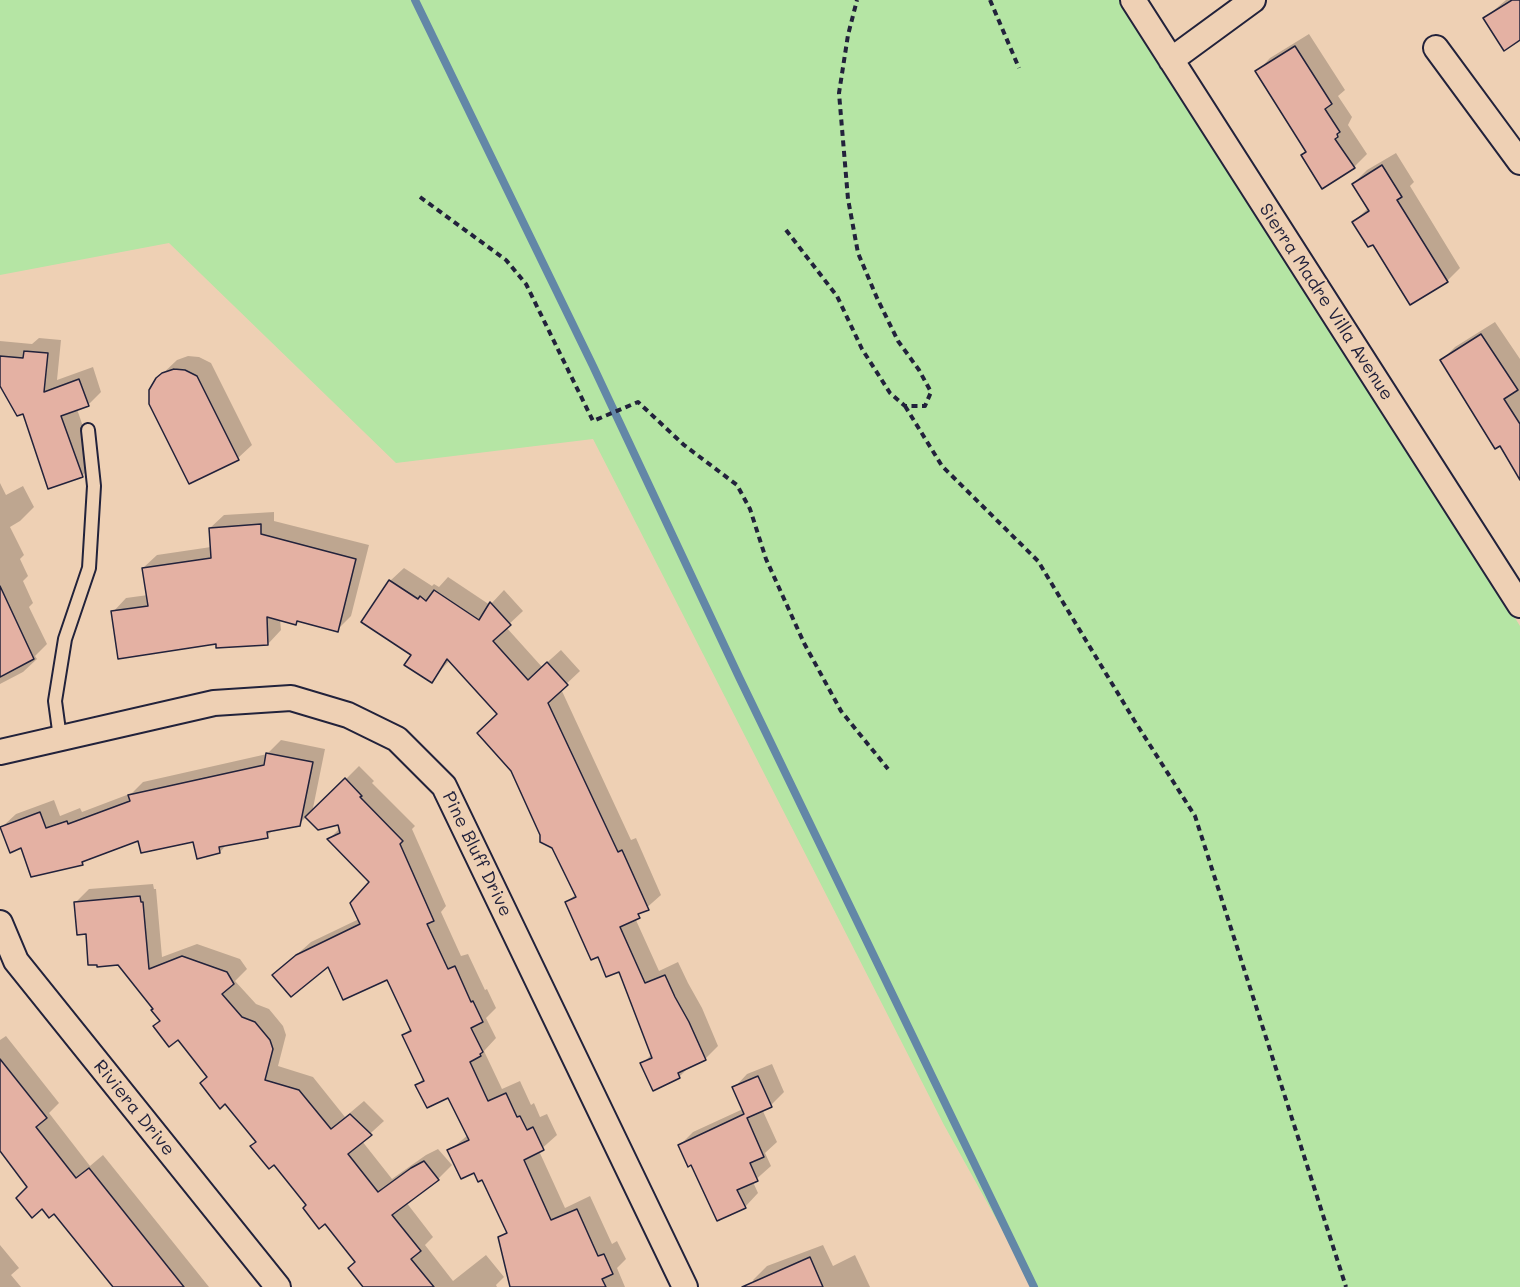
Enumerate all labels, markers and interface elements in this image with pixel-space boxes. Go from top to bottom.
street label: Sierra Madre Villa Avenue [1254,200,1398,404]
street label: Pine Bluff Drive [437,788,517,920]
street label: Riviera Drive [89,1056,179,1160]

